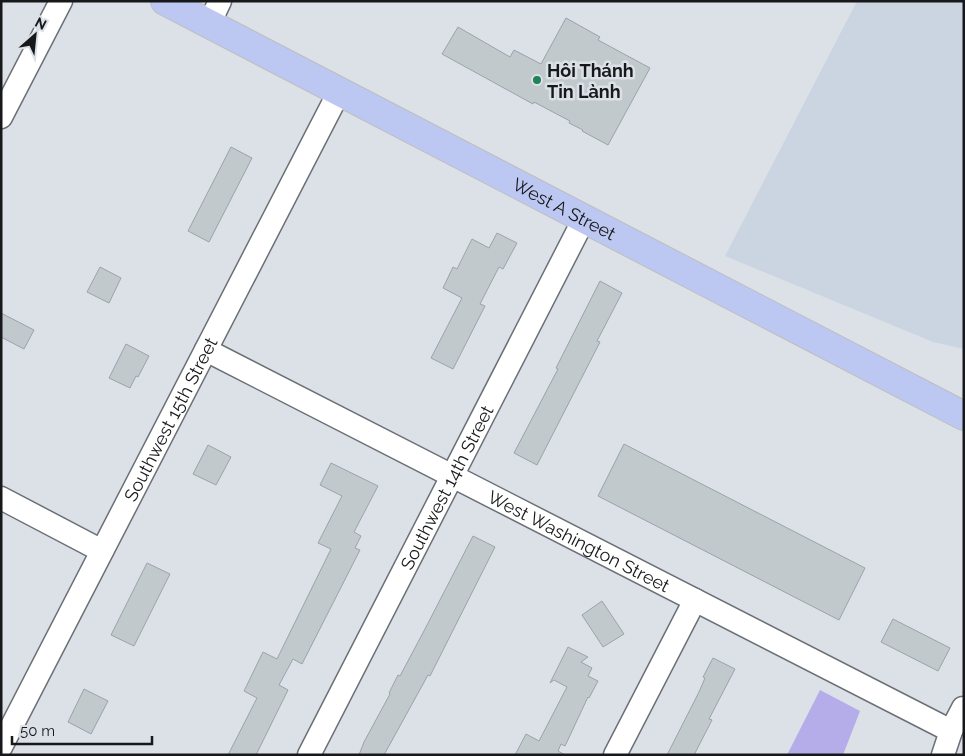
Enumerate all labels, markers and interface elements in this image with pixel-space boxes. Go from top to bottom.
north arrow [10,10,60,60]
text: N [33,14,49,33]
place label: Hôi Thánh Tin Lành [547,60,634,102]
marker: Hôi Thánh Tin Lành [531,74,543,86]
street label: West A Street [509,173,619,244]
street label: Southwest 15th Street [119,334,221,505]
street label: Southwest 14th Street [396,402,497,573]
street label: West Washington Street [485,486,673,596]
scale bar [12,714,152,746]
text: 50 m [20,722,55,740]

